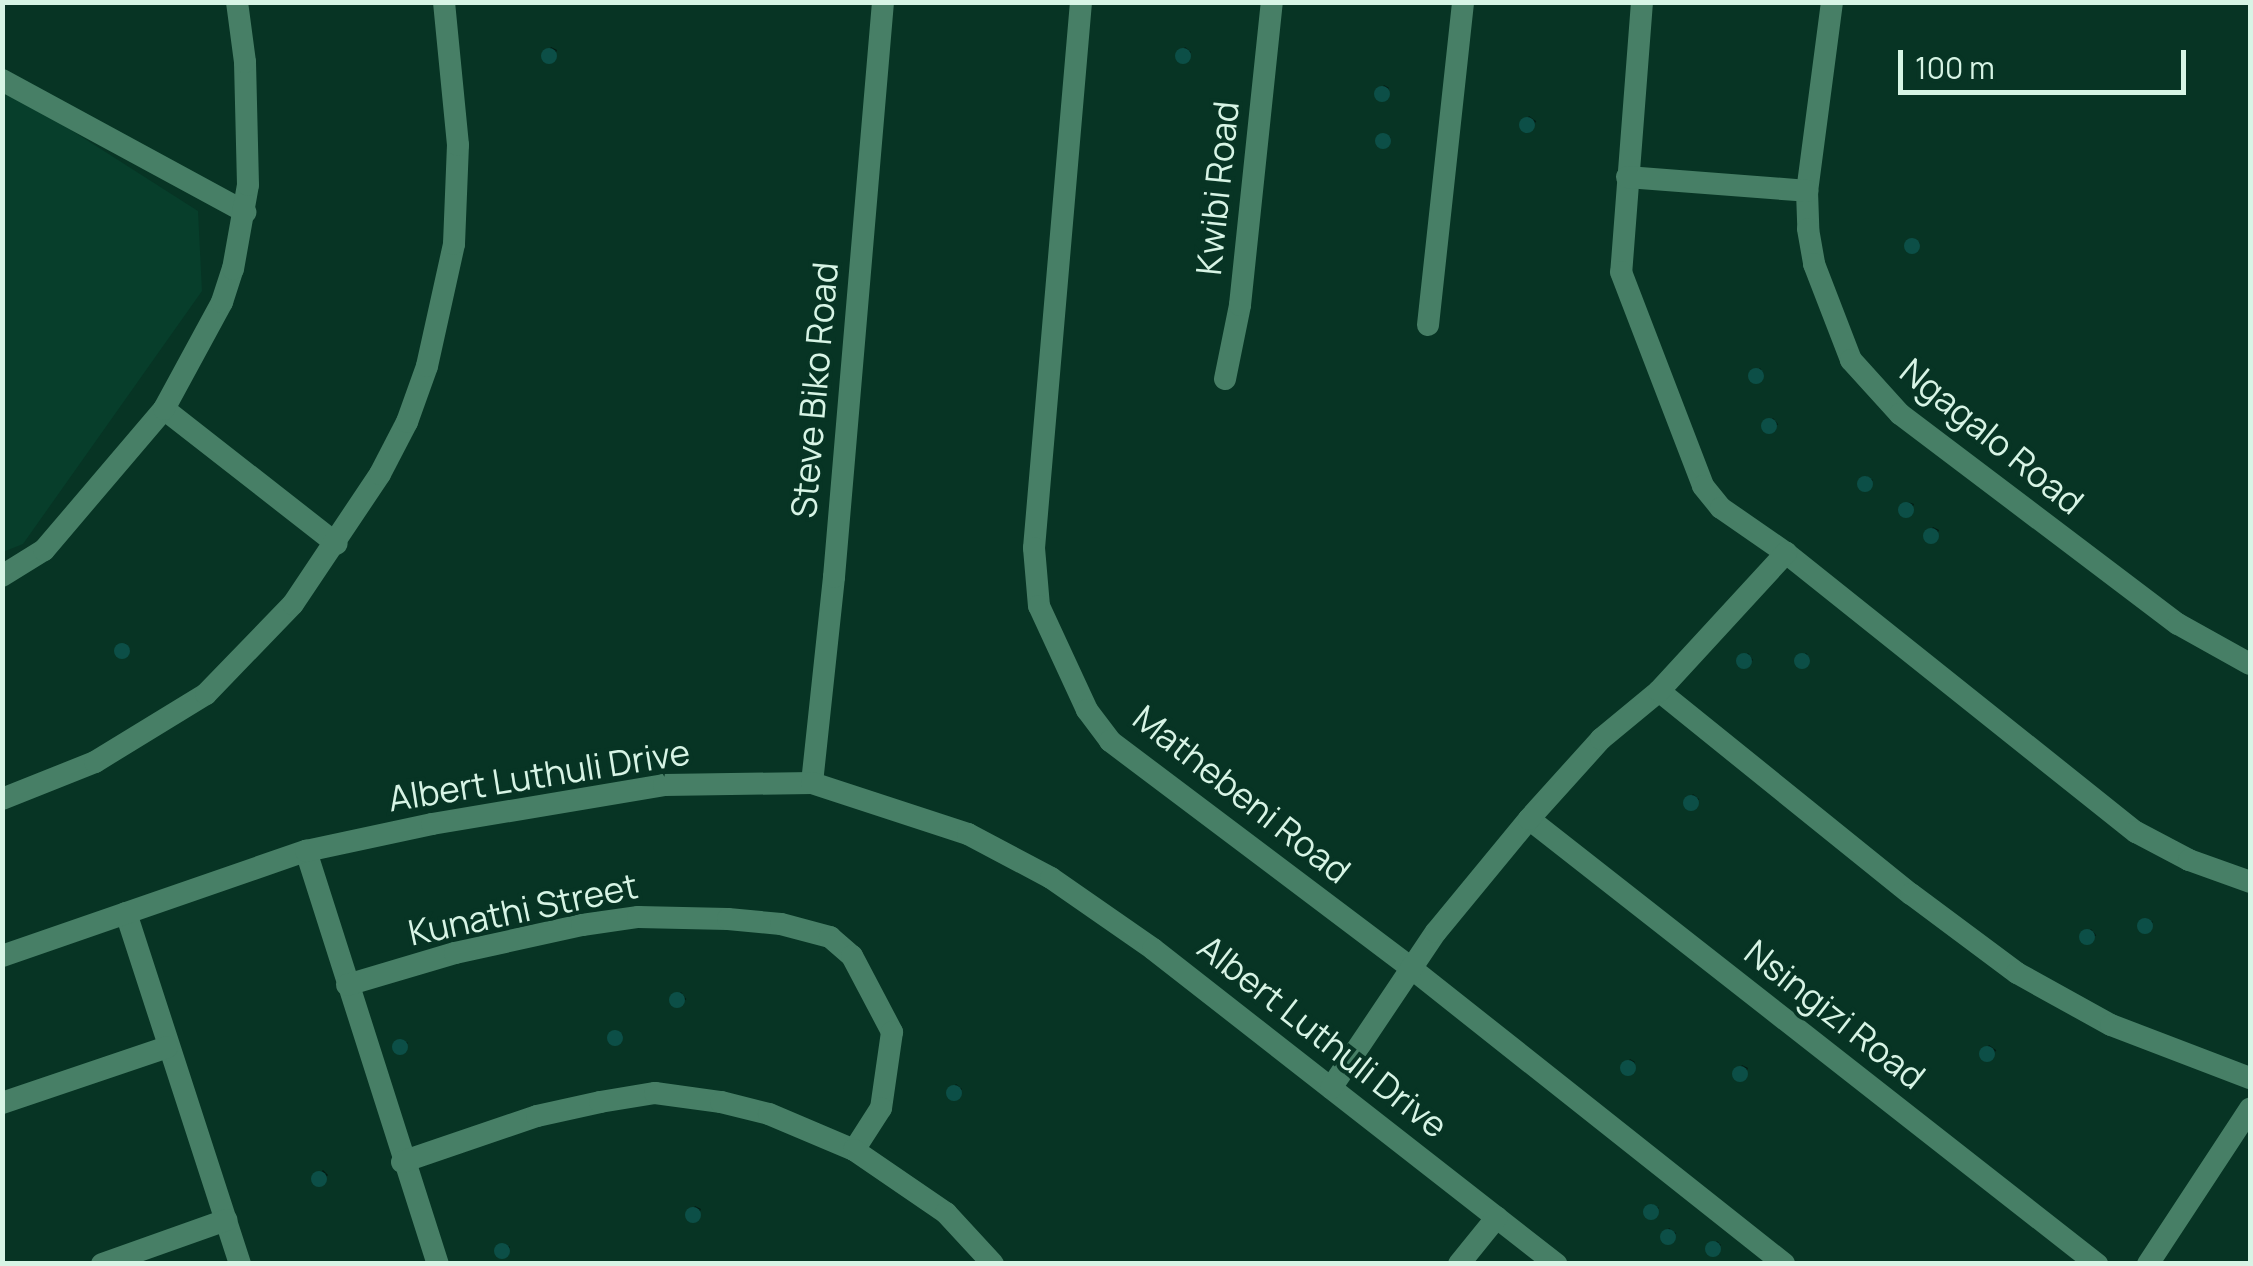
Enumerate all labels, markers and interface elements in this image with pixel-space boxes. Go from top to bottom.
scale bar [1903,30,2190,92]
text: 100 m [1915,47,1995,88]
street label: Kwibi Road [1187,99,1247,277]
street label: Steve Biko Road [782,260,846,520]
street label: Ngagalo Road [1892,349,2092,523]
street label: Mathebeni Road [1125,696,1359,892]
street label: Albert Luthuli Drive [385,730,693,820]
street label: Kunathi Street [405,864,641,954]
street label: Albert Luthuli Drive [1190,926,1456,1146]
street label: Nsingizi Road [1737,931,1933,1097]

